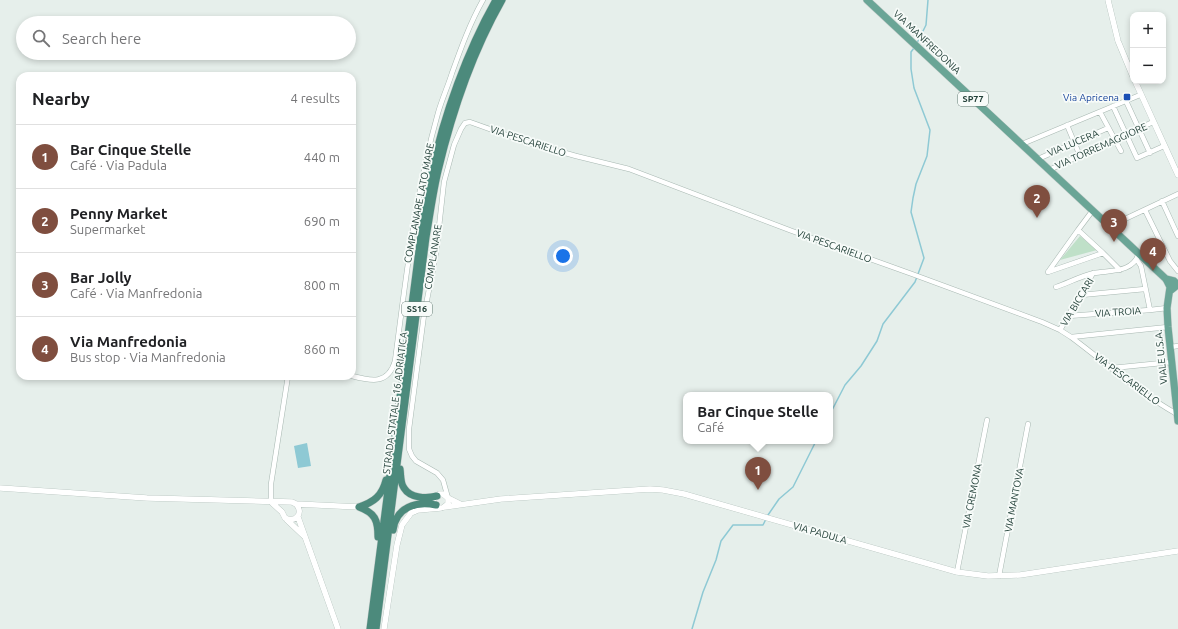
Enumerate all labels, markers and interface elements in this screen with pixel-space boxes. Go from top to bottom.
street label: VIA MANFREDONIA [891,8,963,76]
map controls [1130,12,1166,84]
button: + [1130,12,1166,48]
search box [16,16,356,60]
icon: search [30,27,52,49]
text: Search here [62,30,141,47]
button: − [1130,48,1166,84]
text: Nearby [32,89,90,108]
text: 4 results [290,91,340,105]
road number: SP77 [958,92,988,106]
place label: Via Apricena [1063,92,1119,103]
marker: Via Apricena [1122,92,1132,102]
street label: VIA TORREMAGGIORE [1053,121,1149,171]
street label: VIA PESCARIELLO [489,123,568,159]
street label: VIA LUCERA [1046,127,1101,159]
text: Bar Cinque Stelle [70,141,191,158]
street label: COMPLANARE LATO MARE [401,142,437,264]
text: 1 [41,150,49,164]
text: 440 m [304,150,340,164]
text: Café · Via Padula [70,158,167,172]
pin: 2 [1024,185,1050,218]
text: Penny Market [70,205,167,222]
pin: 3 [1101,209,1127,242]
text: 2 [41,214,49,228]
text: 690 m [304,214,340,228]
text: Supermarket [70,222,145,236]
street label: COMPLANARE [422,224,444,290]
street label: VIA PESCARIELLO [795,227,873,265]
pin: 4 [1140,238,1166,271]
your location [553,246,573,266]
text: Bar Jolly [70,269,132,286]
street label: VIA BICCARI [1058,276,1096,328]
text: 3 [41,278,49,292]
text: 800 m [304,278,340,292]
text: Café · Via Manfredonia [70,286,202,300]
road number: SS16 [402,302,432,316]
street label: VIA TROIA [1095,305,1142,319]
street label: VIALE U.S.A. [1153,329,1169,385]
street label: STRADA STATALE 16 ADRIATICA [381,331,409,475]
text: Via Manfredonia [70,333,187,350]
text: 4 [41,342,49,356]
text: 860 m [304,342,340,356]
text: Bus stop · Via Manfredonia [70,350,226,364]
street label: VIA PESCARIELLO [1092,351,1162,407]
popup [683,392,833,444]
text: Bar Cinque Stelle [697,403,819,420]
text: Café [697,420,724,434]
pin: 1 [745,457,771,490]
street label: VIA CREMONA [960,462,984,529]
street label: VIA MANTOVA [1002,466,1026,533]
street label: VIA PADULA [792,520,849,546]

